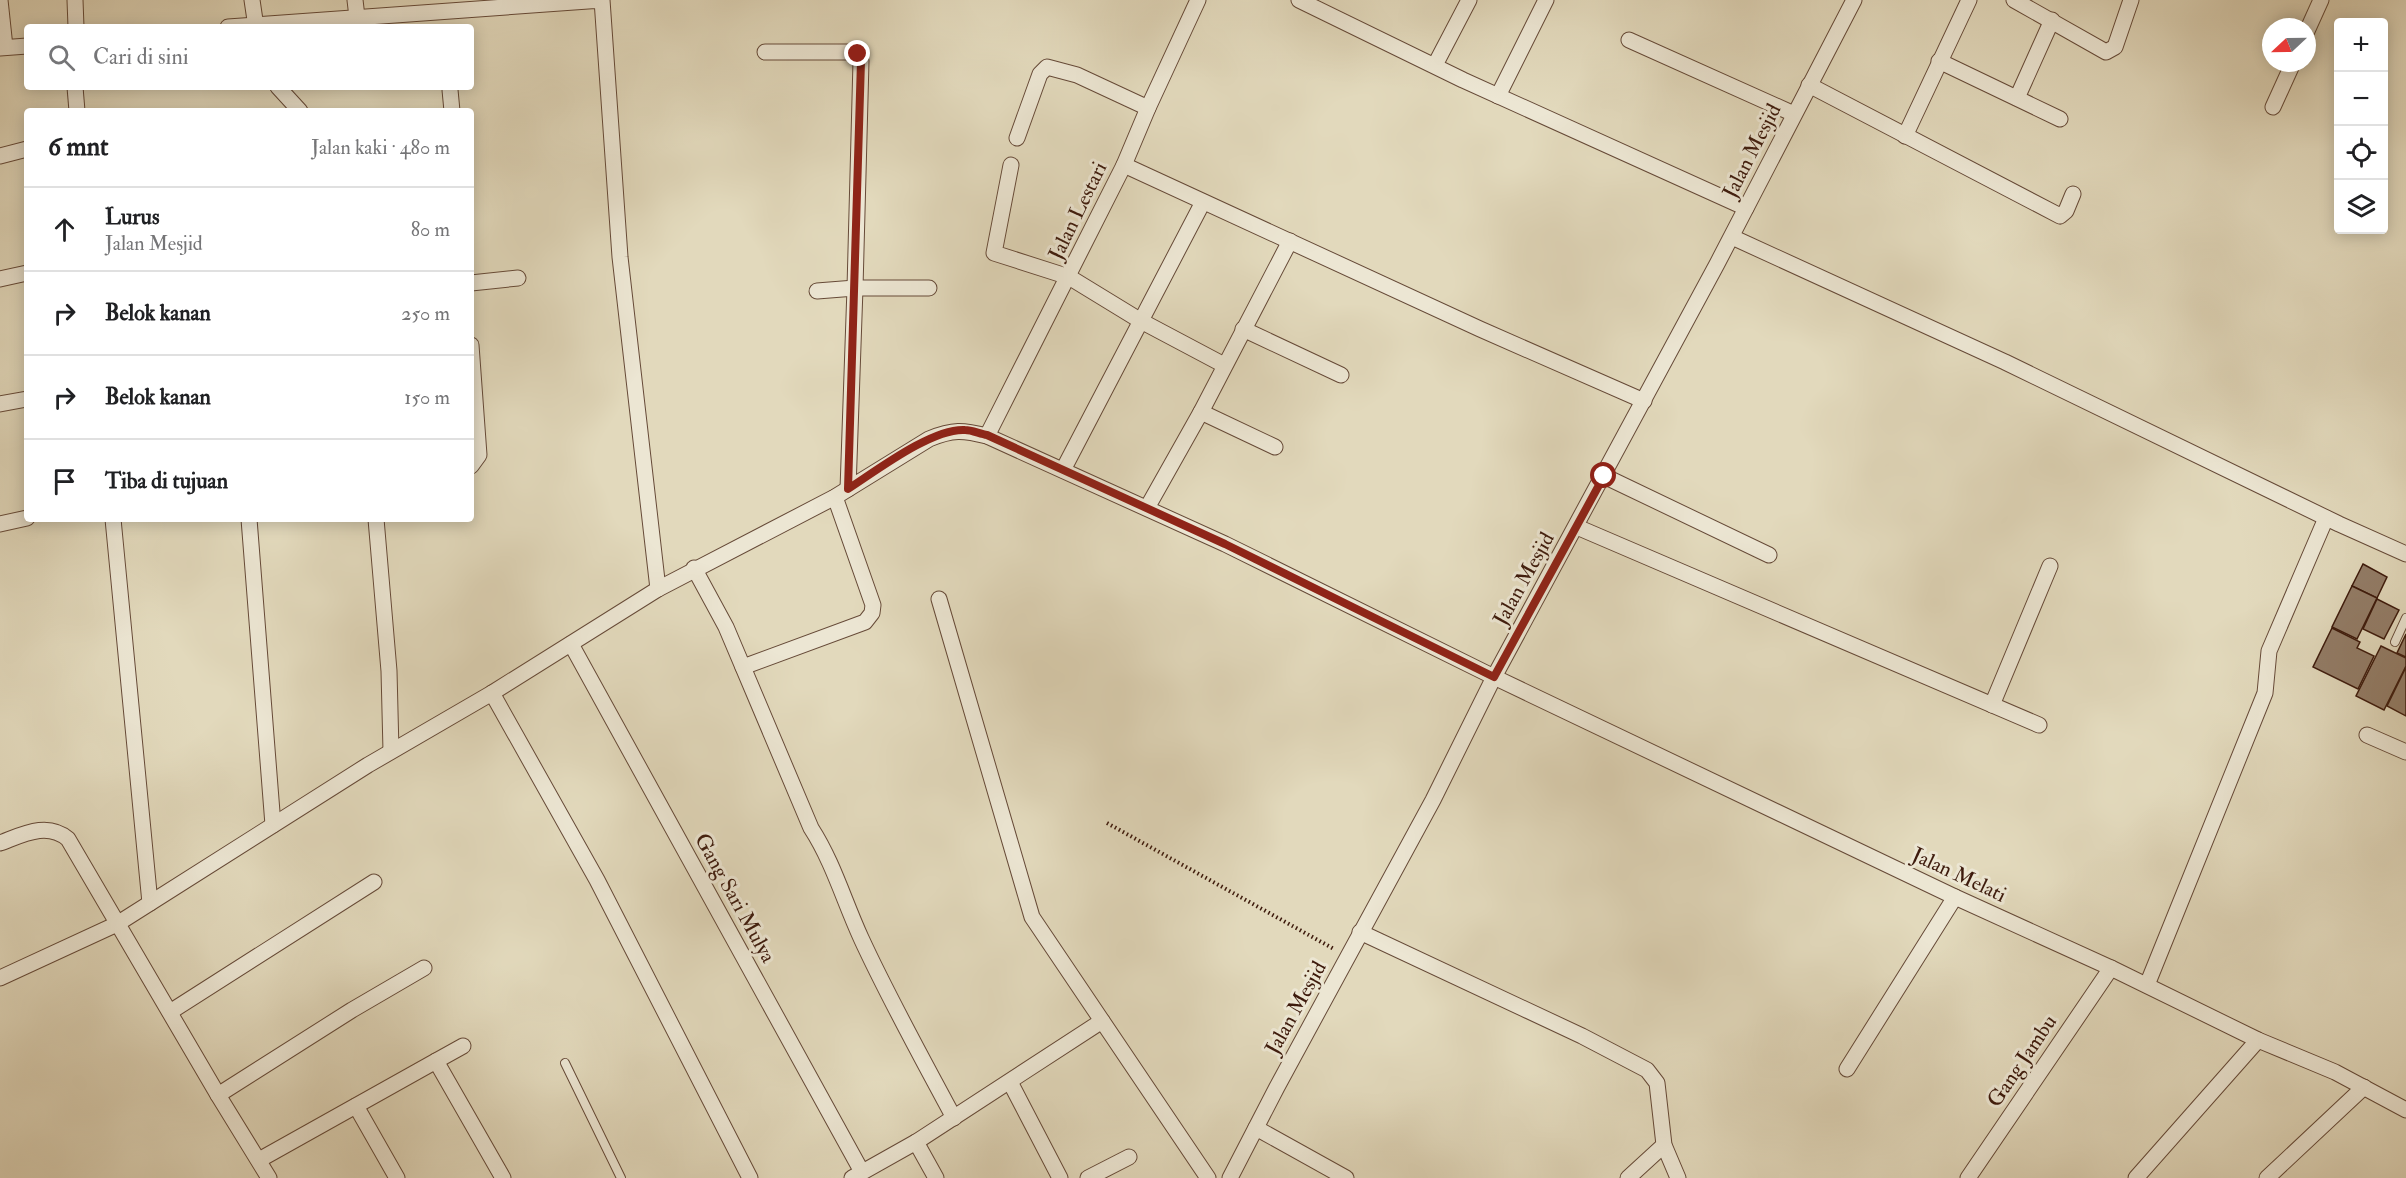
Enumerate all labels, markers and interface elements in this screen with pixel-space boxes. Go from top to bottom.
north arrow [2262,18,2316,72]
map controls [2334,18,2388,234]
button: + [2334,18,2388,72]
search box [24,24,474,90]
route end [844,40,870,66]
icon: search [45,41,78,74]
text: Cari di sini [93,43,189,71]
button: − [2334,72,2388,126]
street label: Jalan Mesjid [1716,99,1788,204]
button: locate [2334,126,2388,180]
text: 6 mnt [48,131,108,163]
text: Jalan kaki · 480 m [311,135,450,160]
street label: Jalan Lestari [1042,157,1114,265]
button: layers [2334,180,2388,234]
text: Lurus [105,203,159,231]
icon: ahead [48,213,81,246]
text: 80 m [411,217,450,242]
text: Jalan Mesjid [105,231,203,256]
icon: right [48,297,81,330]
text: Belok kanan [105,299,211,327]
text: 250 m [401,301,450,326]
icon: right [48,381,81,414]
text: Belok kanan [105,383,211,411]
text: 150 m [404,385,450,410]
route start [1590,462,1616,488]
icon: arrive [48,465,81,498]
text: Tiba di tujuan [105,467,228,495]
street label: Jalan Mesjid [1487,527,1561,631]
street label: Gang Sari Mulya [688,828,782,968]
street label: Jalan Melati [1907,841,2011,909]
street label: Jalan Mesjid [1259,956,1333,1060]
street label: Gang Jambu [1981,1009,2063,1112]

